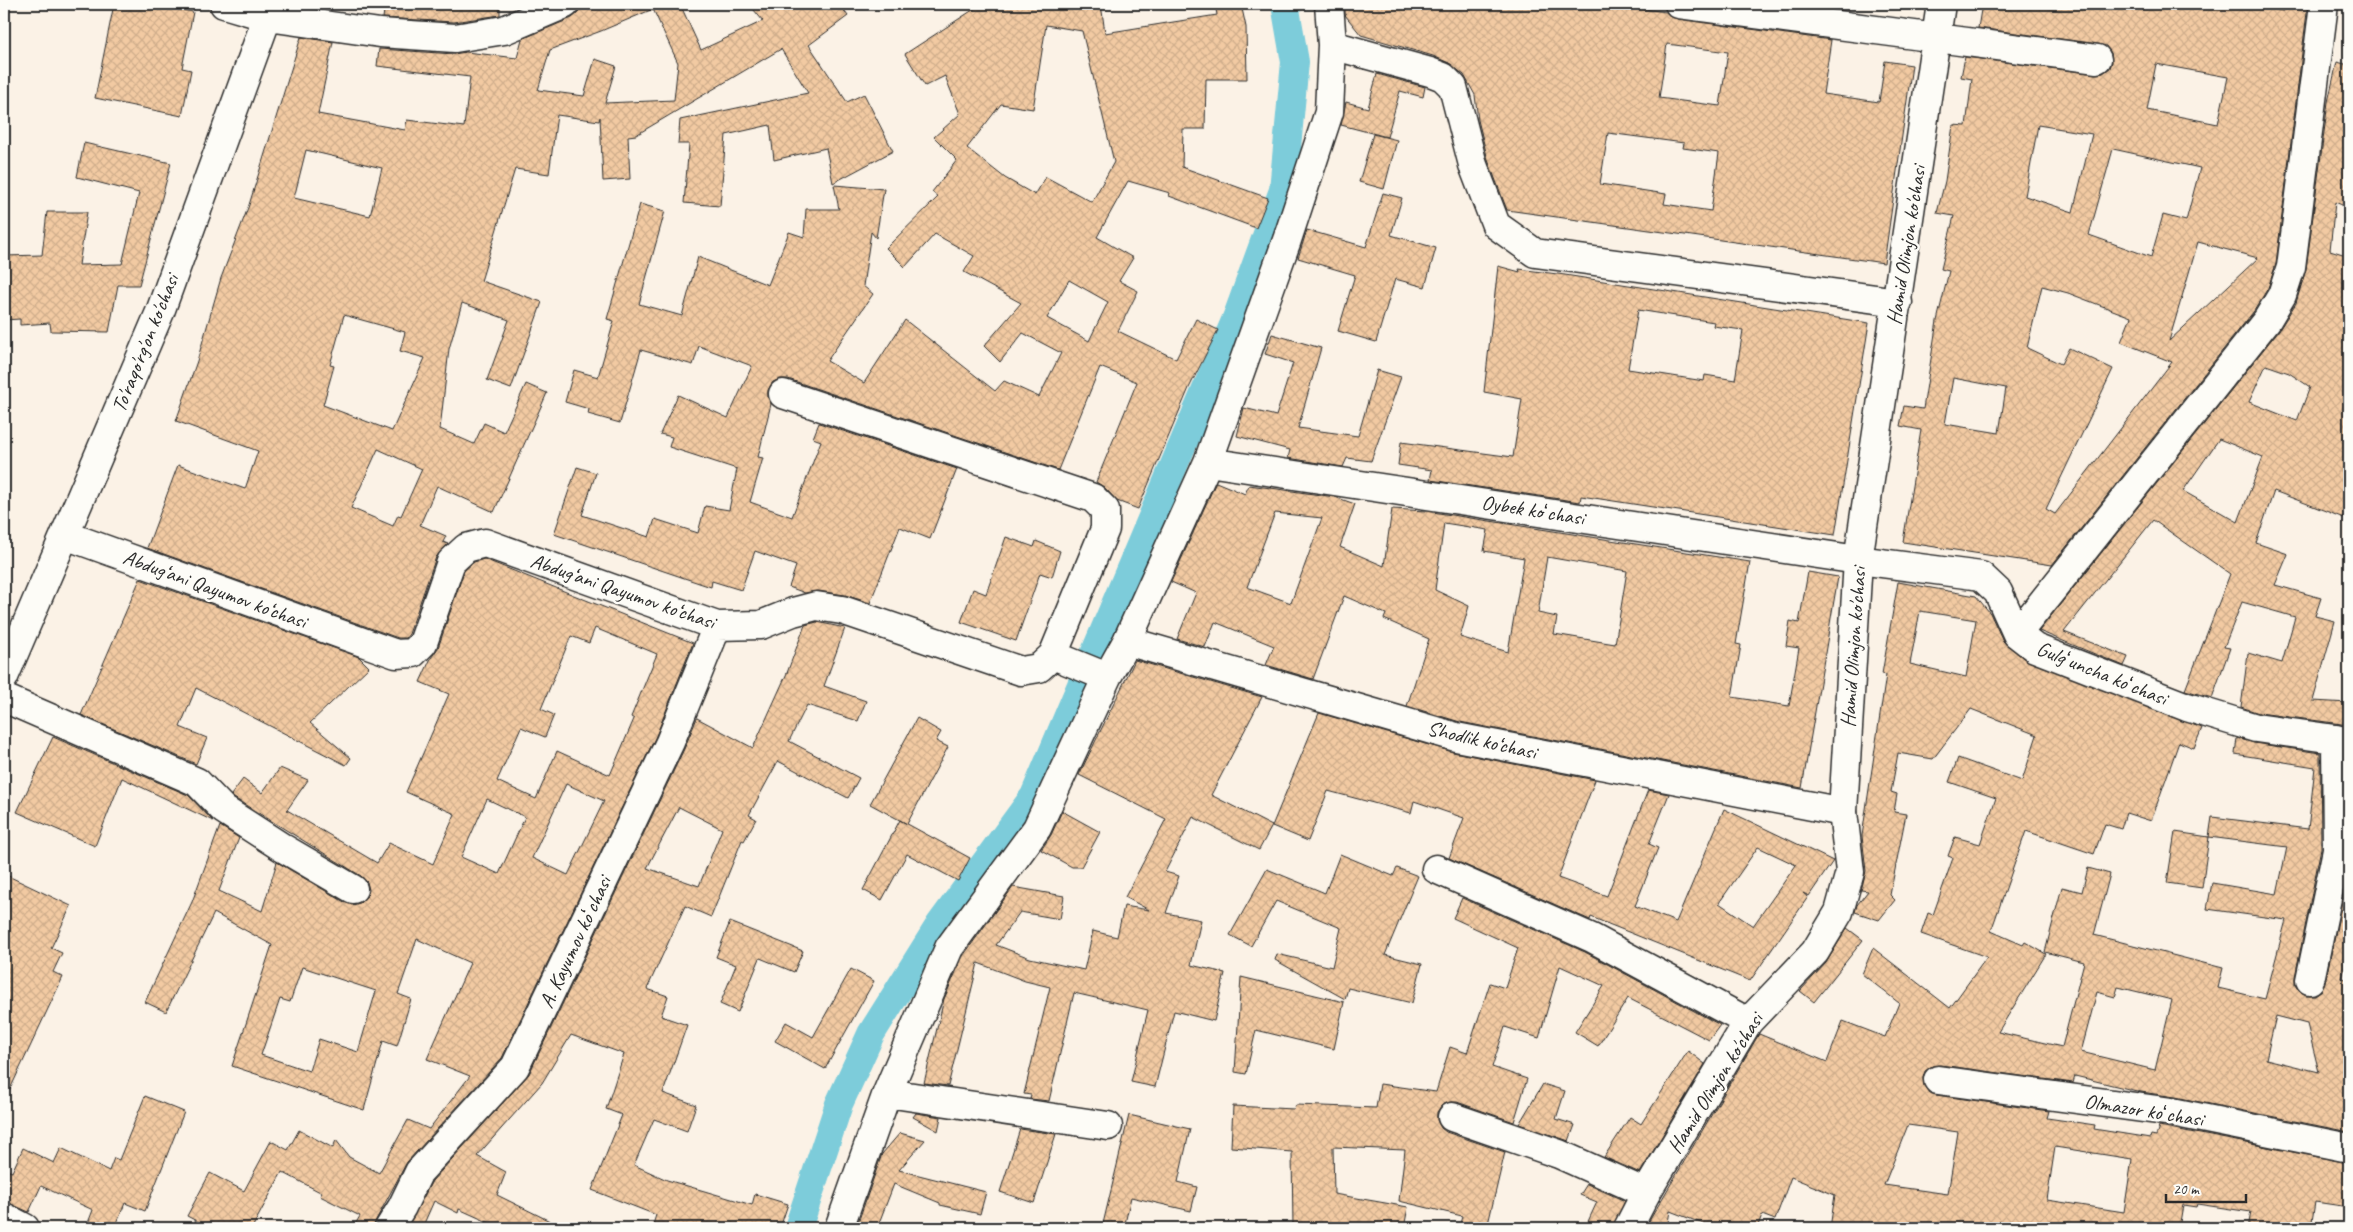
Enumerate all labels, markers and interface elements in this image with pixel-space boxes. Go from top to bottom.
street label: Hamid Olimjon ko'chasi [1881,161,1932,326]
street label: To'raqo'rg'on ko'chasi [106,267,186,416]
street label: Oybek koʻchasi [1480,489,1589,531]
street label: Abdug‘ani Qayumov ko‘chasi [120,544,313,635]
street label: Abdug‘ani Qayumov ko‘chasi [527,547,722,636]
street label: Hamid Olimjon ko'chasi [1834,563,1872,728]
street label: Gulgʻuncha koʻchasi [2033,635,2174,712]
street label: Shodlik ko‘chasi [1425,715,1542,766]
street label: A. Kayumov koʻchasi [533,869,618,1012]
street label: Hamid Olimjon ko'chasi [1661,1005,1770,1158]
street label: Olmazor koʻchasi [2083,1088,2208,1133]
scale bar [2166,1172,2246,1204]
text: 20 m [2173,1180,2200,1199]

